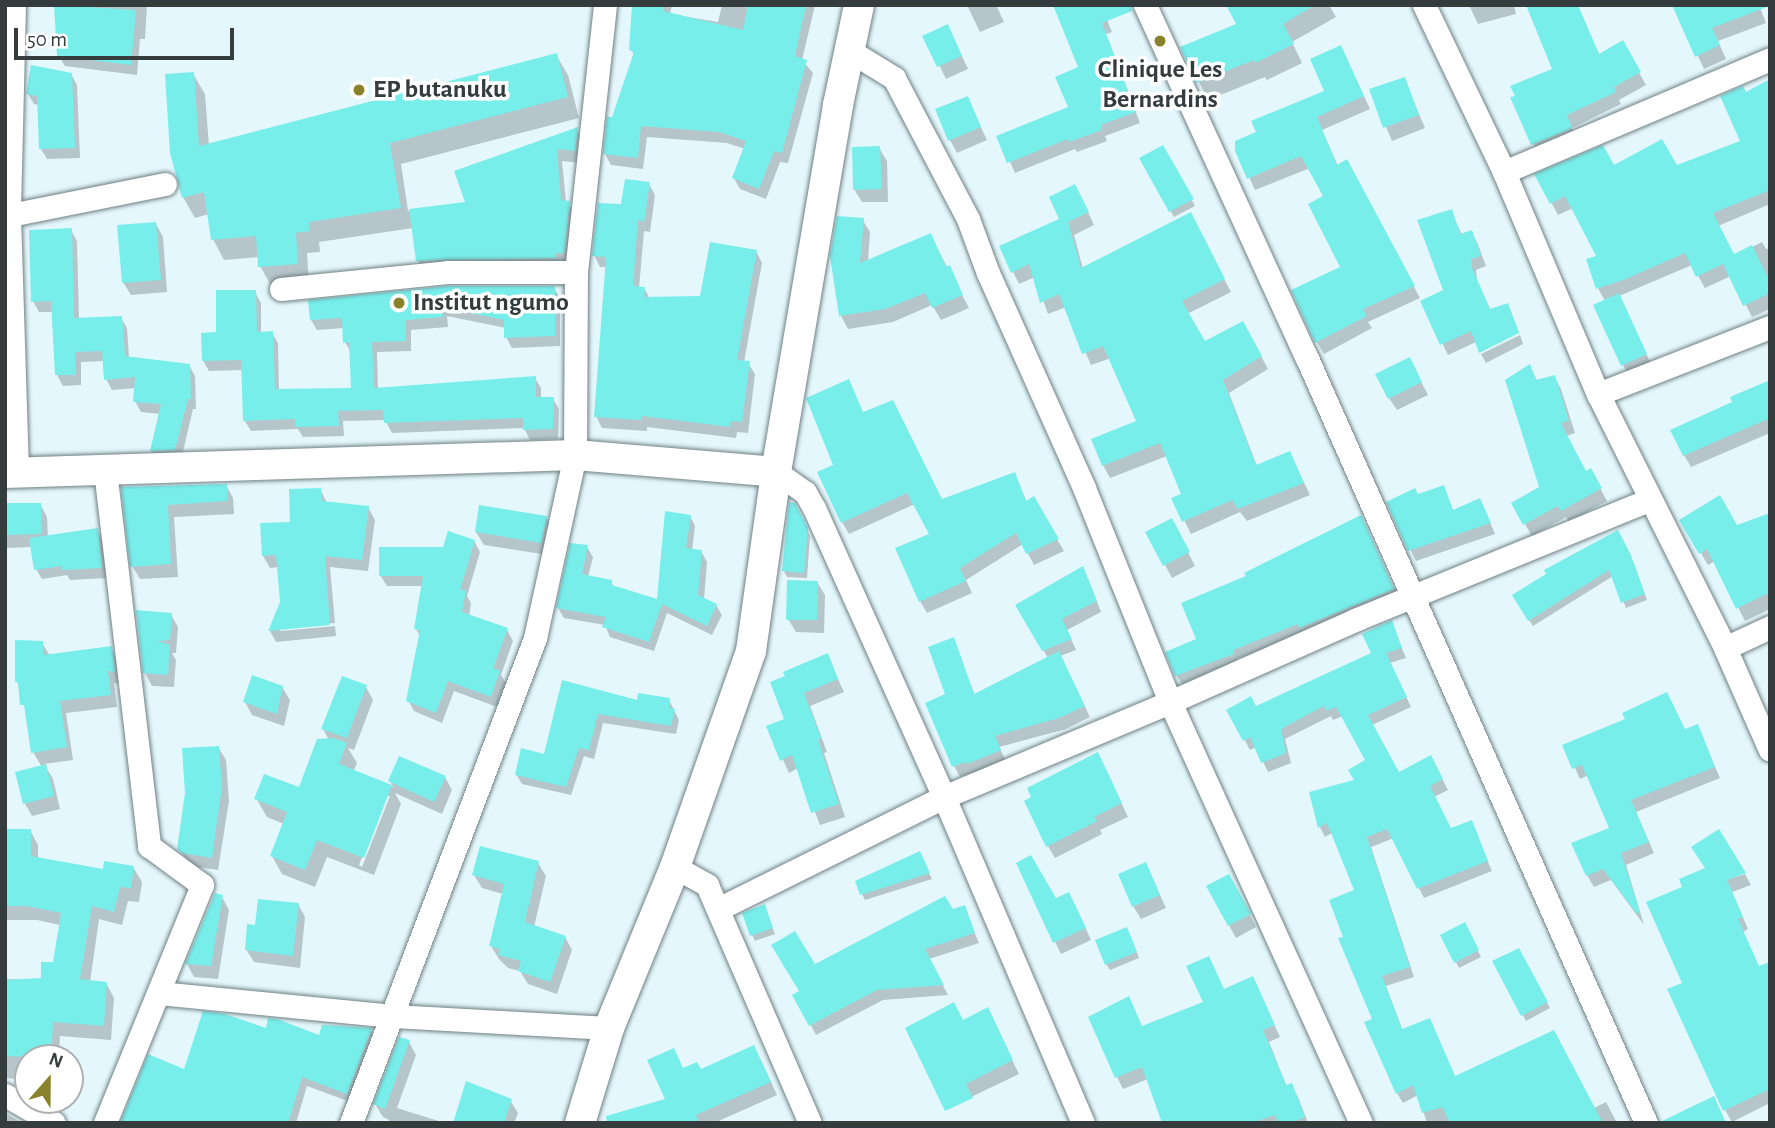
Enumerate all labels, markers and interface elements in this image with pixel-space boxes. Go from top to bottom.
scale bar [18,14,238,58]
text: 50 m [27,29,67,50]
marker: Clinique Les Bernardins [1150,31,1170,51]
place label: Clinique Les Bernardins [1098,54,1222,116]
place label: EP butanuku [373,74,507,106]
marker: EP butanuku [351,82,367,98]
place label: Institut ngumo [413,287,569,319]
marker: Institut ngumo [391,295,407,311]
north arrow [14,1044,84,1114]
text: N [46,1050,66,1072]

